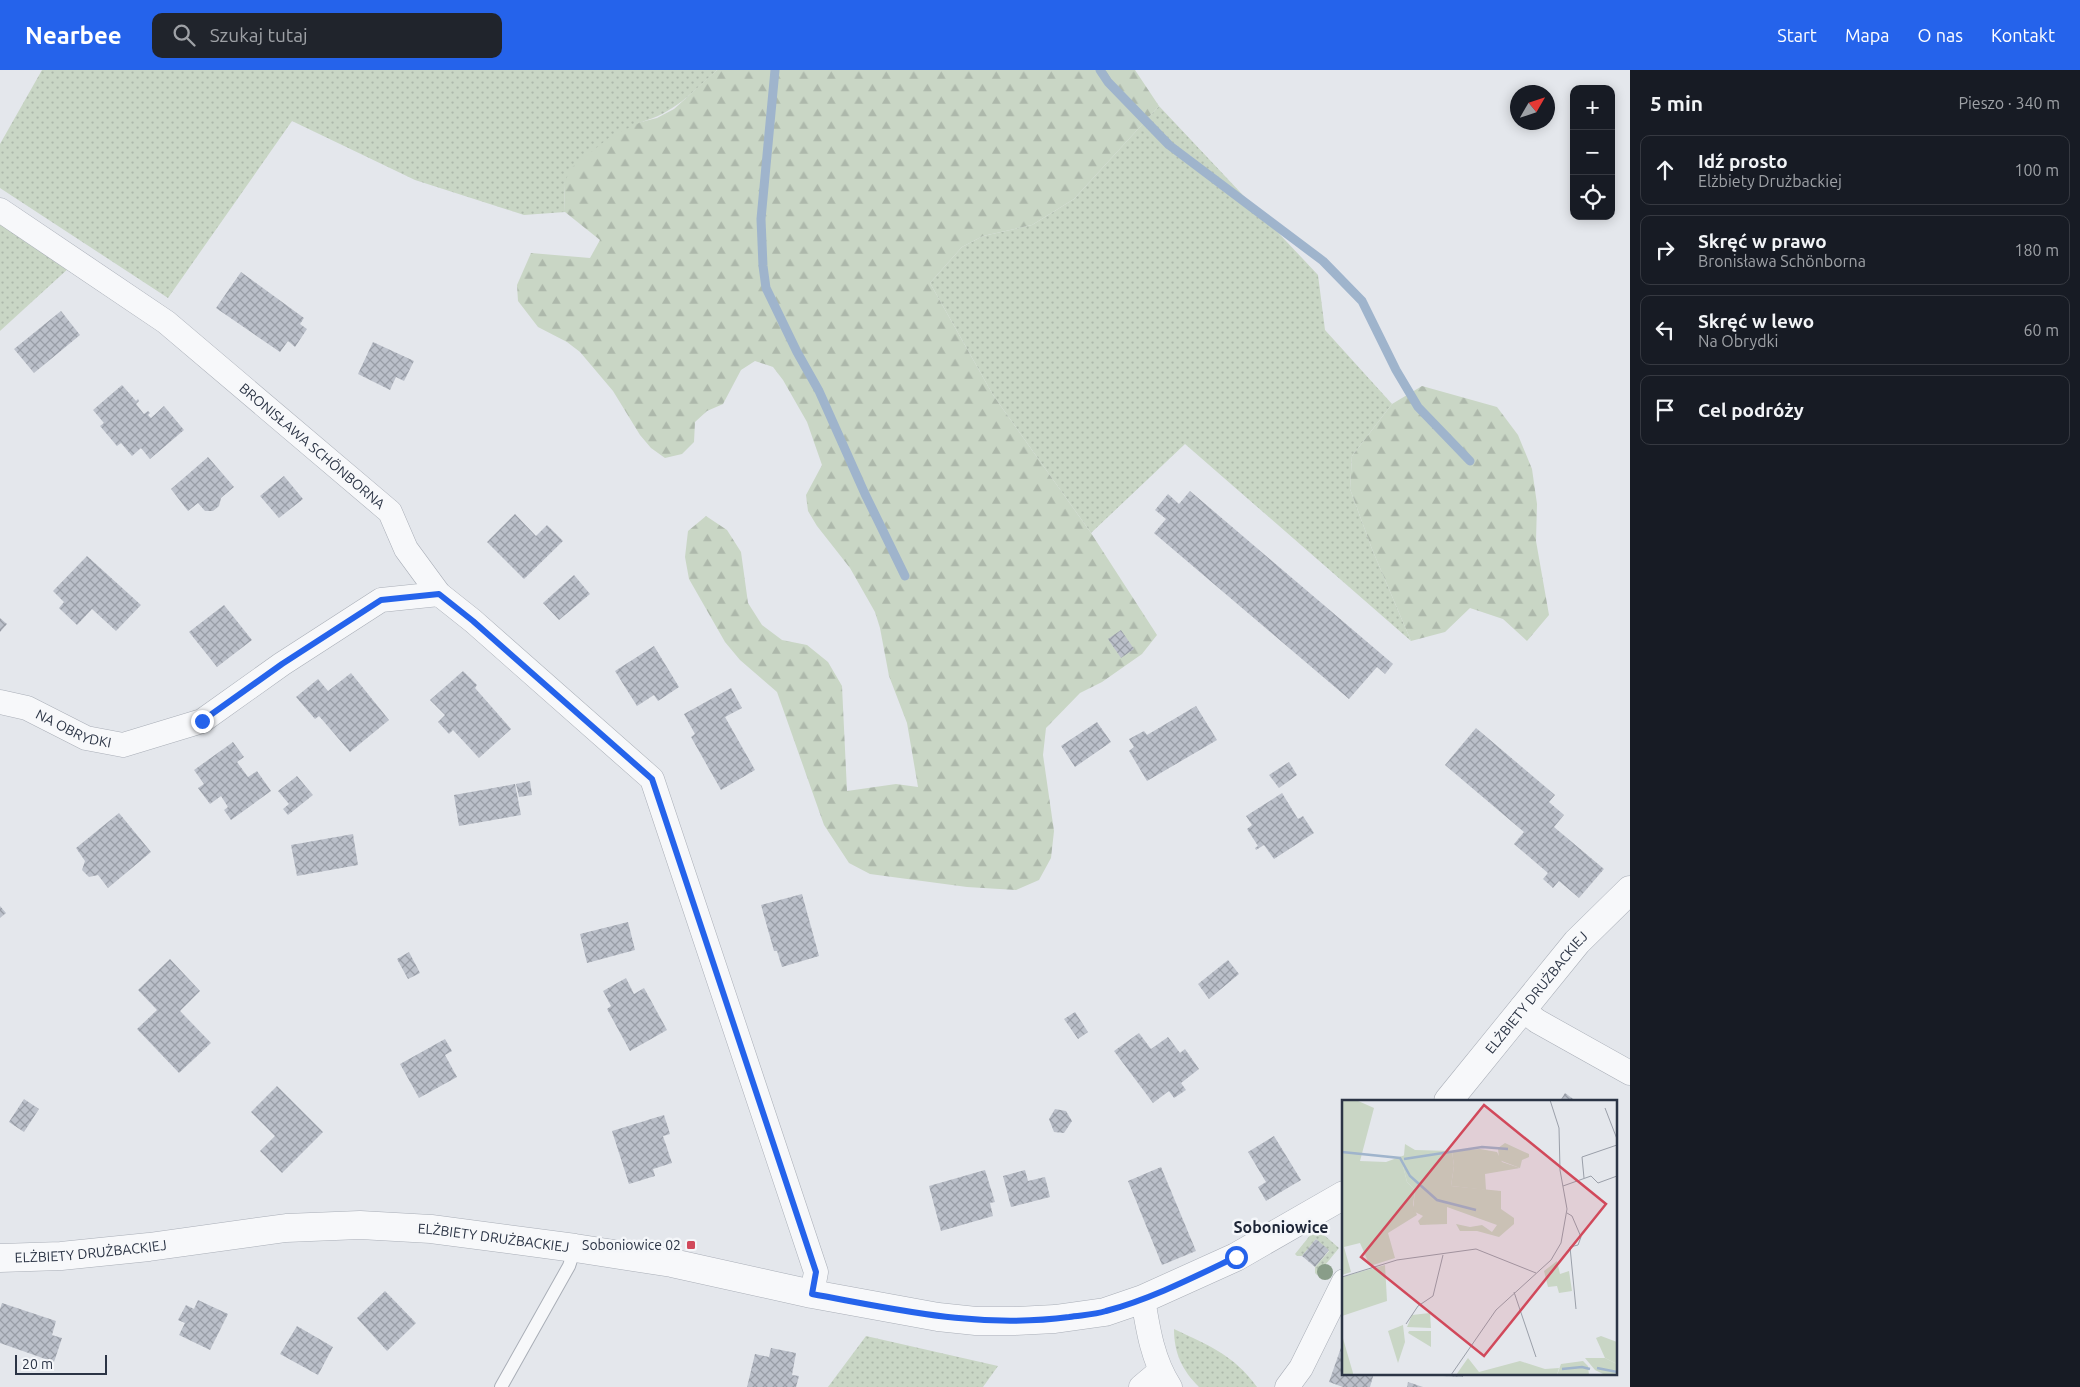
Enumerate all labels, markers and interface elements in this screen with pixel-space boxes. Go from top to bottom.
search box [152,13,502,58]
icon: search [170,21,198,49]
text: Nearbee [25,22,122,49]
text: Szukaj tutaj [210,24,308,46]
text: Start [1777,25,1817,45]
text: Mapa [1845,25,1890,45]
text: O nas [1918,25,1963,45]
text: Kontakt [1991,25,2055,45]
north arrow [1510,85,1555,130]
map controls [1570,85,1615,220]
button: + [1570,85,1615,130]
text: 5 min [1650,91,1703,115]
text: Pieszo · 340 m [1958,94,2060,112]
button: − [1570,130,1615,175]
text: Idź prosto [1698,150,1788,172]
icon: ahead [1651,156,1679,184]
text: 100 m [2014,161,2059,179]
text: Elżbiety Drużbackiej [1698,172,1842,190]
button: locate [1570,175,1615,220]
text: Skręć w prawo [1698,230,1827,252]
icon: right [1651,236,1679,264]
text: 180 m [2014,241,2059,259]
text: Bronisława Schönborna [1698,252,1866,270]
text: Skręć w lewo [1698,310,1814,332]
icon: left [1651,316,1679,344]
text: 60 m [2023,321,2059,339]
text: Na Obrydki [1698,332,1779,350]
street label: BRONISŁAWA SCHÖNBORNA [236,380,388,512]
icon: arrive [1651,396,1679,424]
text: Cel podróży [1698,399,1804,421]
street label: NA OBRYDKI [33,706,113,751]
route end [191,710,214,733]
street label: ELŻBIETY DRUŻBACKIEJ [1482,928,1591,1057]
inset map [1342,1100,1618,1374]
district label: Soboniowice [1234,1218,1328,1236]
street label: ELŻBIETY DRUŻBACKIEJ [417,1220,570,1255]
street label: ELŻBIETY DRUŻBACKIEJ [14,1237,168,1266]
place label: Soboniowice 02 [582,1237,681,1253]
marker: Soboniowice 02 [685,1239,697,1251]
route start [1225,1246,1248,1269]
scale bar [15,1352,108,1375]
text: 20 m [22,1356,53,1372]

